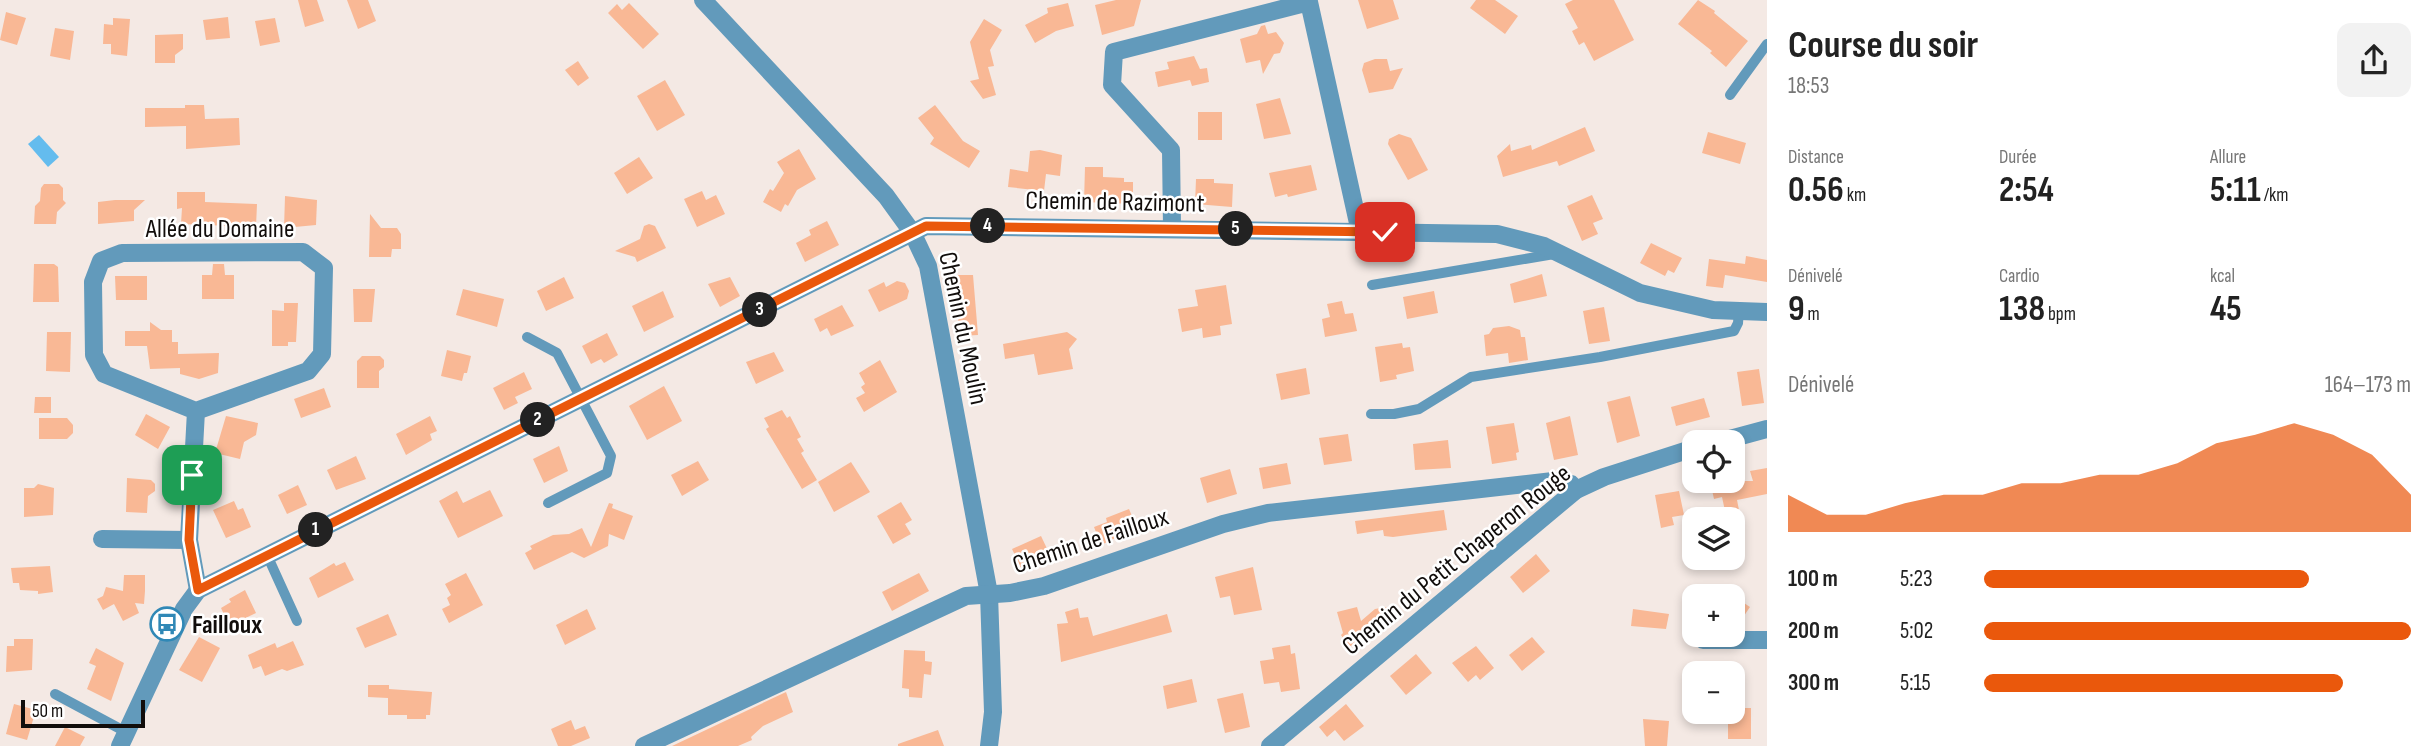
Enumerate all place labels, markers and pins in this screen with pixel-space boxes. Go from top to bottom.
pin [1355,202,1415,262]
pin: 4 [970,208,1006,244]
pin: 5 [1218,212,1254,246]
pin: 3 [742,292,778,328]
pin: 2 [520,402,556,438]
pin [162,445,222,505]
pin: 1 [298,512,334,548]
bus stop icon: Failloux [148,605,186,643]
place label: Failloux [192,610,262,641]

